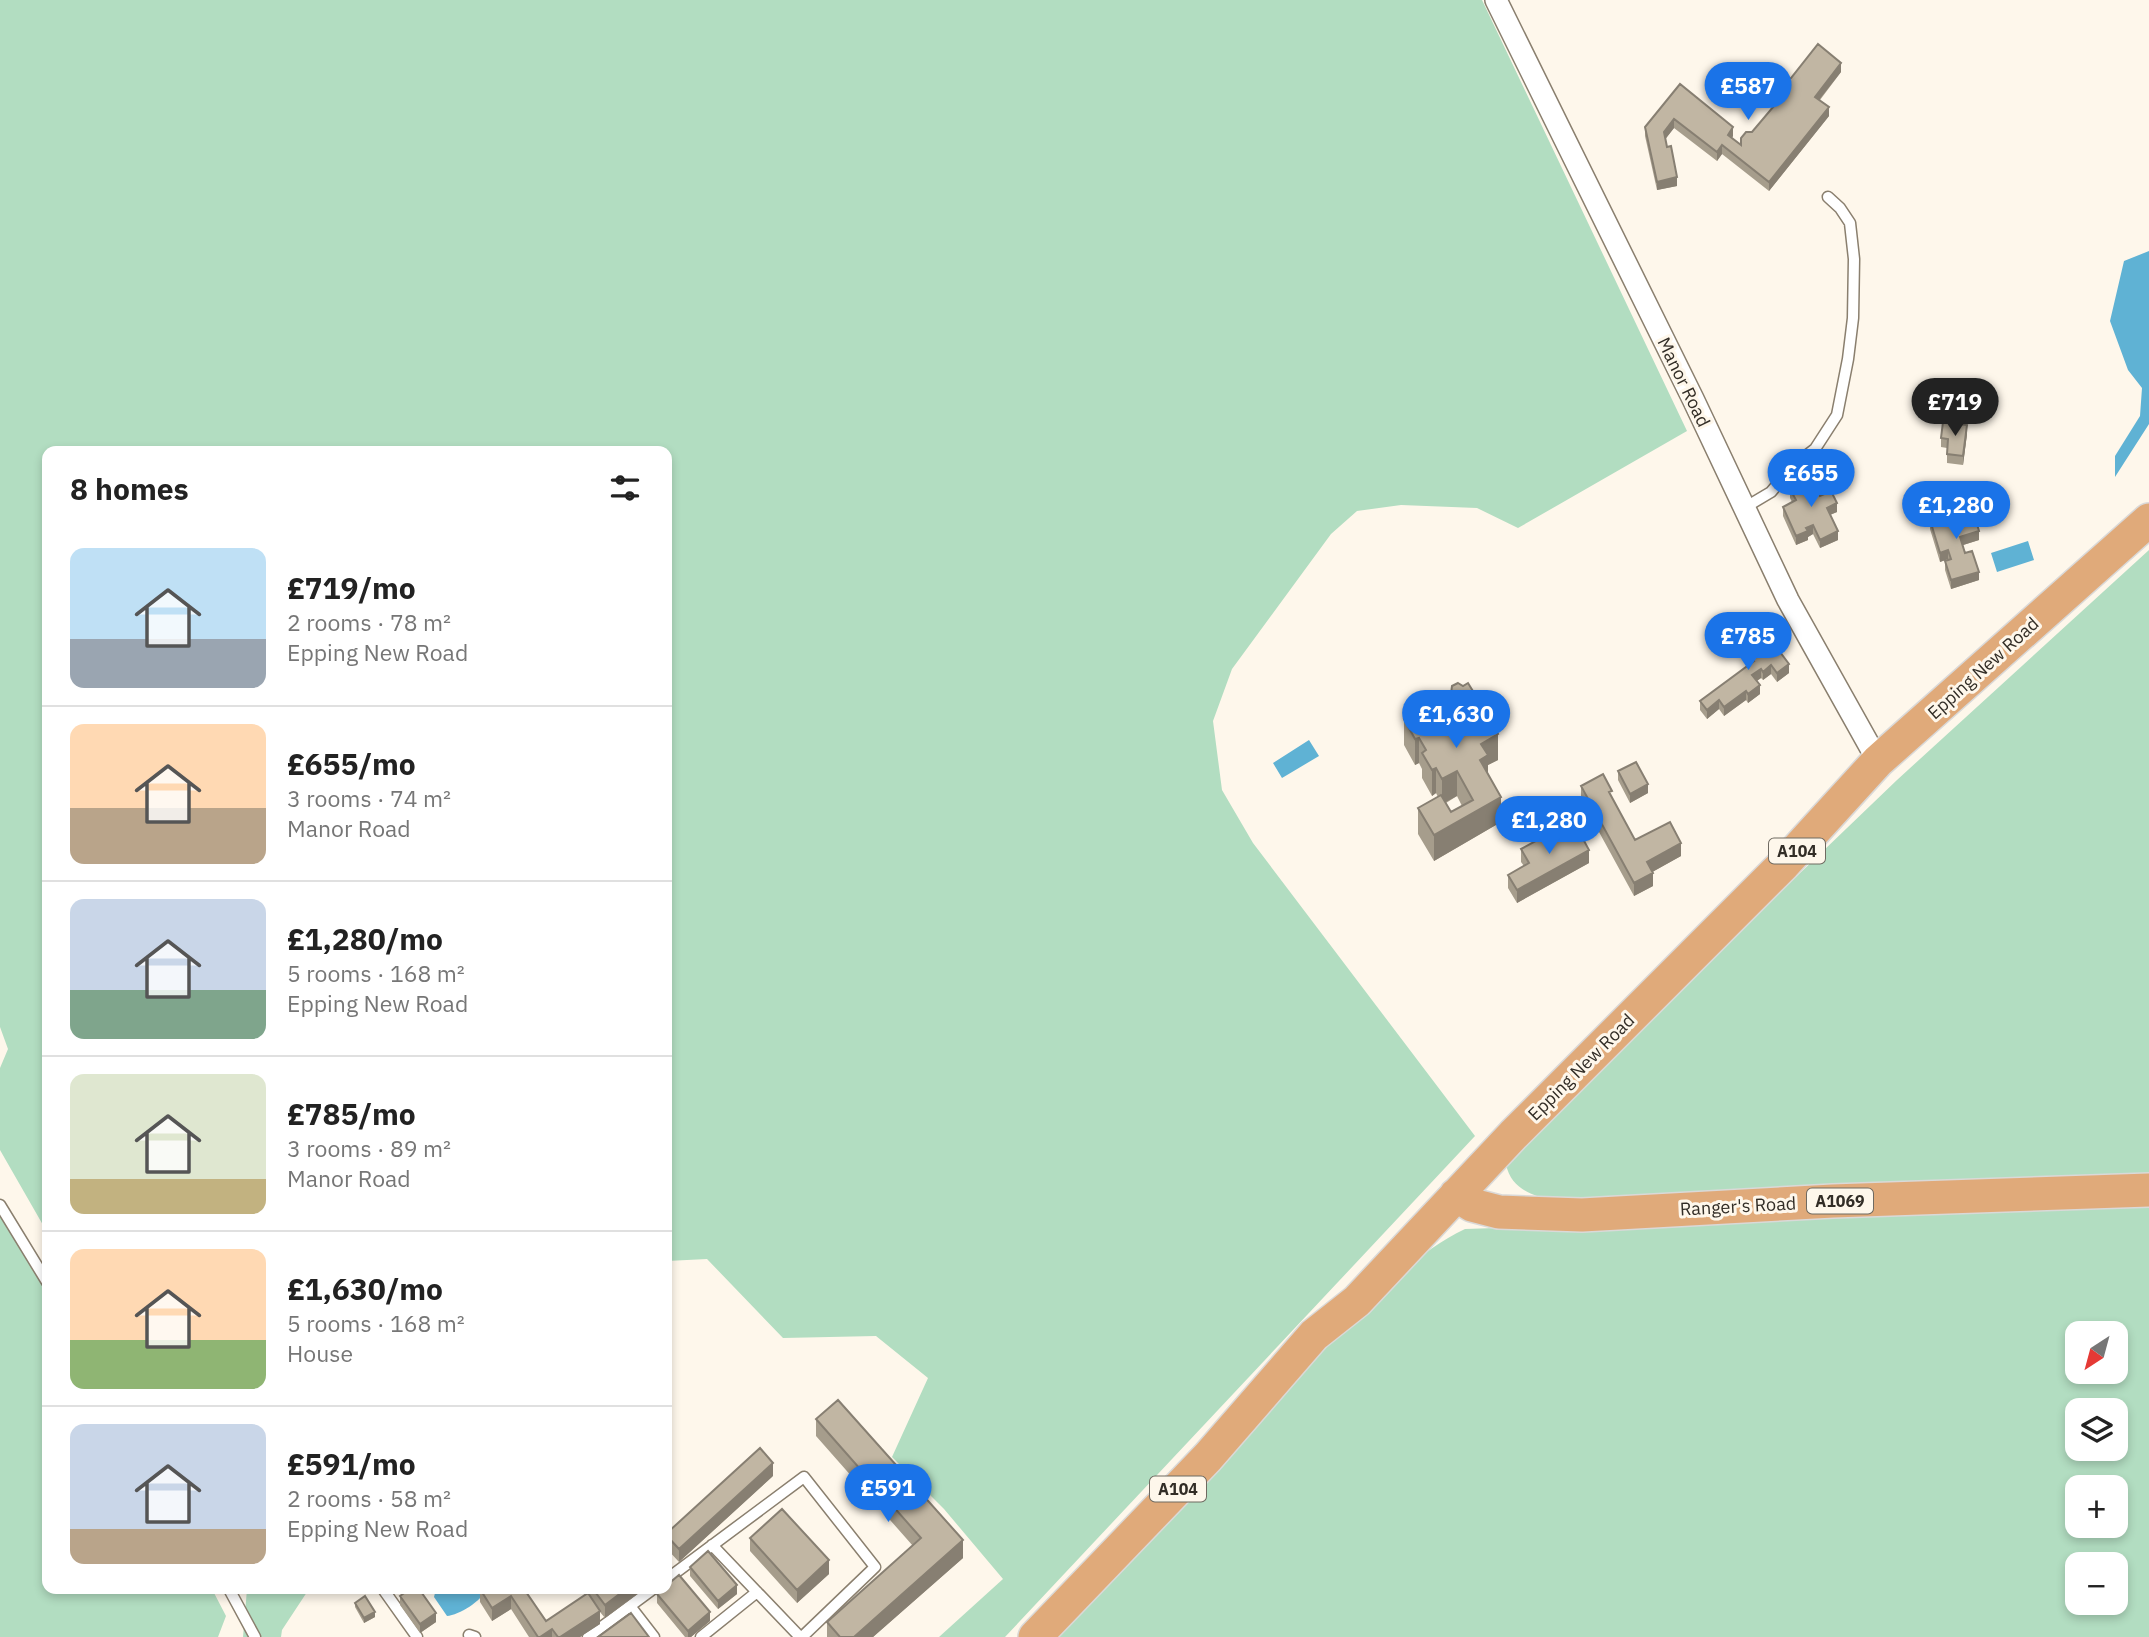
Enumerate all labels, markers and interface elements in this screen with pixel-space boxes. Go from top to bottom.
pin: £587 [1707,62,1789,122]
text: £587 [1721,70,1775,100]
street label: Manor Road [1652,333,1716,431]
pin: £719 [1914,378,1996,438]
text: £719 [1928,386,1982,416]
pin: £655 [1770,449,1852,509]
text: £655 [1784,457,1838,487]
text: 8 homes [70,469,189,508]
icon: filters [606,469,644,507]
pin: £1,280 [1899,482,2013,541]
text: £1,280 [1918,489,1994,519]
text: £719/mo [287,568,416,607]
icon: home [126,576,210,660]
text: 2 rooms · 78 m² [287,607,451,637]
pin: £785 [1707,612,1789,672]
street label: Epping New Road [1923,612,2043,724]
text: £785 [1721,620,1775,650]
text: Epping New Road [287,637,468,667]
pin: £1,630 [1399,690,1513,750]
text: £1,630 [1418,698,1494,728]
text: £655/mo [287,744,416,783]
icon: home [126,752,210,836]
text: 3 rooms · 74 m² [287,783,451,813]
pin: £1,280 [1492,796,1606,856]
text: £1,280 [1511,804,1587,834]
text: Manor Road [287,813,411,843]
road number: A104 [1769,838,1825,864]
text: £1,280/mo [287,919,443,958]
icon: home [126,927,210,1011]
text: 5 rooms · 168 m² [287,958,465,988]
text: Epping New Road [287,988,468,1018]
street label: Epping New Road [1523,1009,1639,1125]
text: £785/mo [287,1094,416,1133]
icon: home [126,1102,210,1186]
text: 3 rooms · 89 m² [287,1133,451,1163]
text: Manor Road [287,1163,411,1193]
road number: A1069 [1807,1189,1873,1214]
street label: Ranger's Road [1679,1191,1797,1221]
text: £1,630/mo [287,1269,443,1308]
icon: home [126,1277,210,1361]
text: 5 rooms · 168 m² [287,1308,465,1338]
north arrow [2065,1321,2128,1384]
map controls [2065,1321,2128,1615]
text: House [287,1338,353,1368]
button: layers [2065,1398,2128,1461]
text: £591/mo [287,1444,416,1483]
icon: home [126,1452,210,1536]
pin: £591 [847,1464,929,1524]
text: £591 [861,1472,915,1502]
button: + [2065,1475,2128,1538]
road number: A104 [1150,1476,1206,1502]
text: 2 rooms · 58 m² [287,1483,451,1513]
text: Epping New Road [287,1513,468,1543]
button: − [2065,1552,2128,1615]

